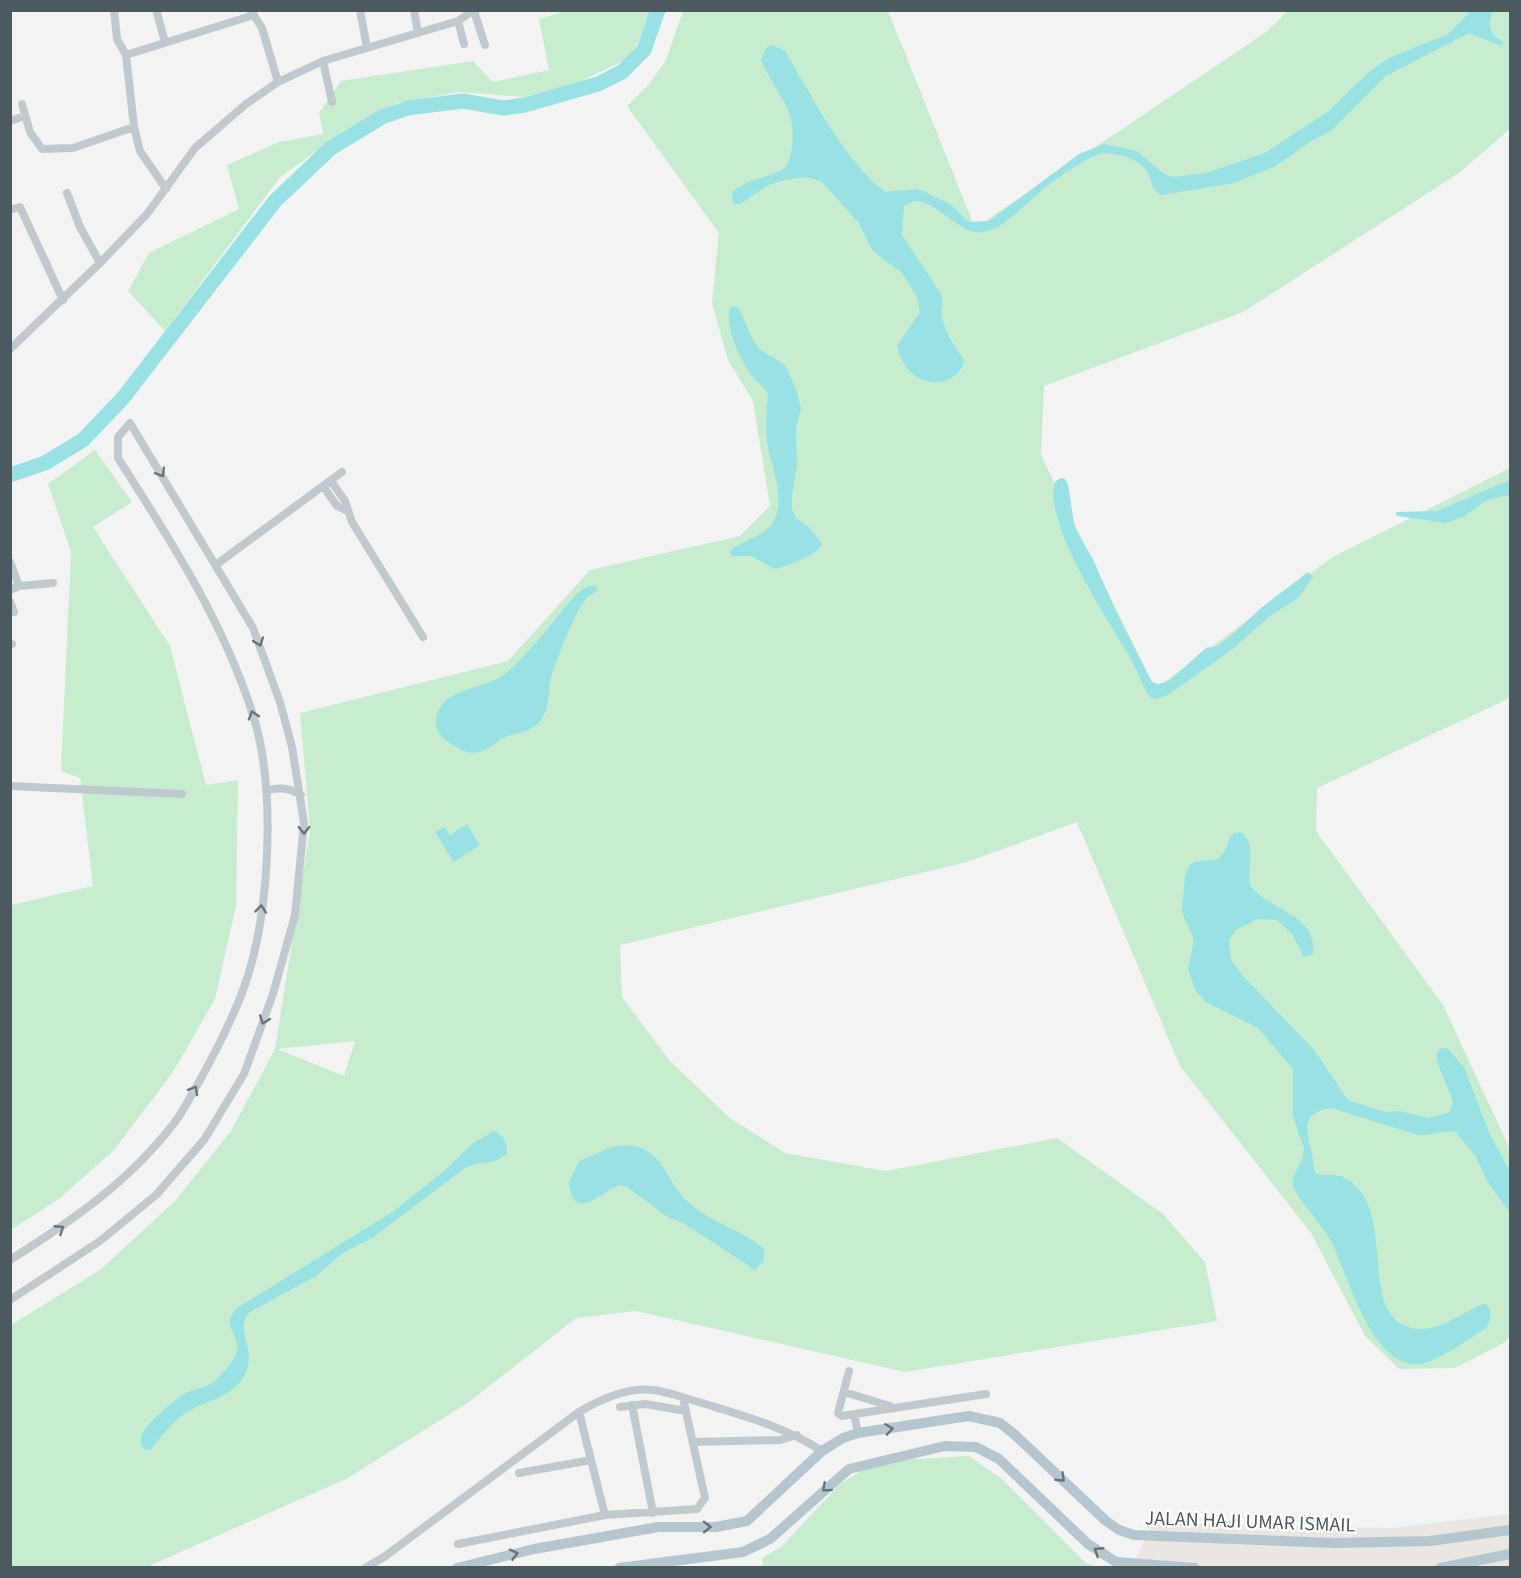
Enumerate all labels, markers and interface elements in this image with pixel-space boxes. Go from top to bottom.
one-way arrow [154,466,165,477]
one-way arrow [251,636,264,647]
one-way arrow [248,711,260,721]
one-way arrow [298,826,310,835]
one-way arrow [254,904,267,913]
one-way arrow [258,1014,271,1025]
one-way arrow [187,1086,198,1096]
one-way arrow [53,1225,64,1236]
one-way arrow [885,1423,894,1435]
one-way arrow [1054,1471,1065,1482]
one-way arrow [822,1481,833,1492]
street label: JALAN HAJI UMAR ISMAIL [1144,1504,1356,1540]
one-way arrow [702,1521,711,1533]
one-way arrow [1094,1547,1105,1558]
one-way arrow [509,1548,519,1561]

